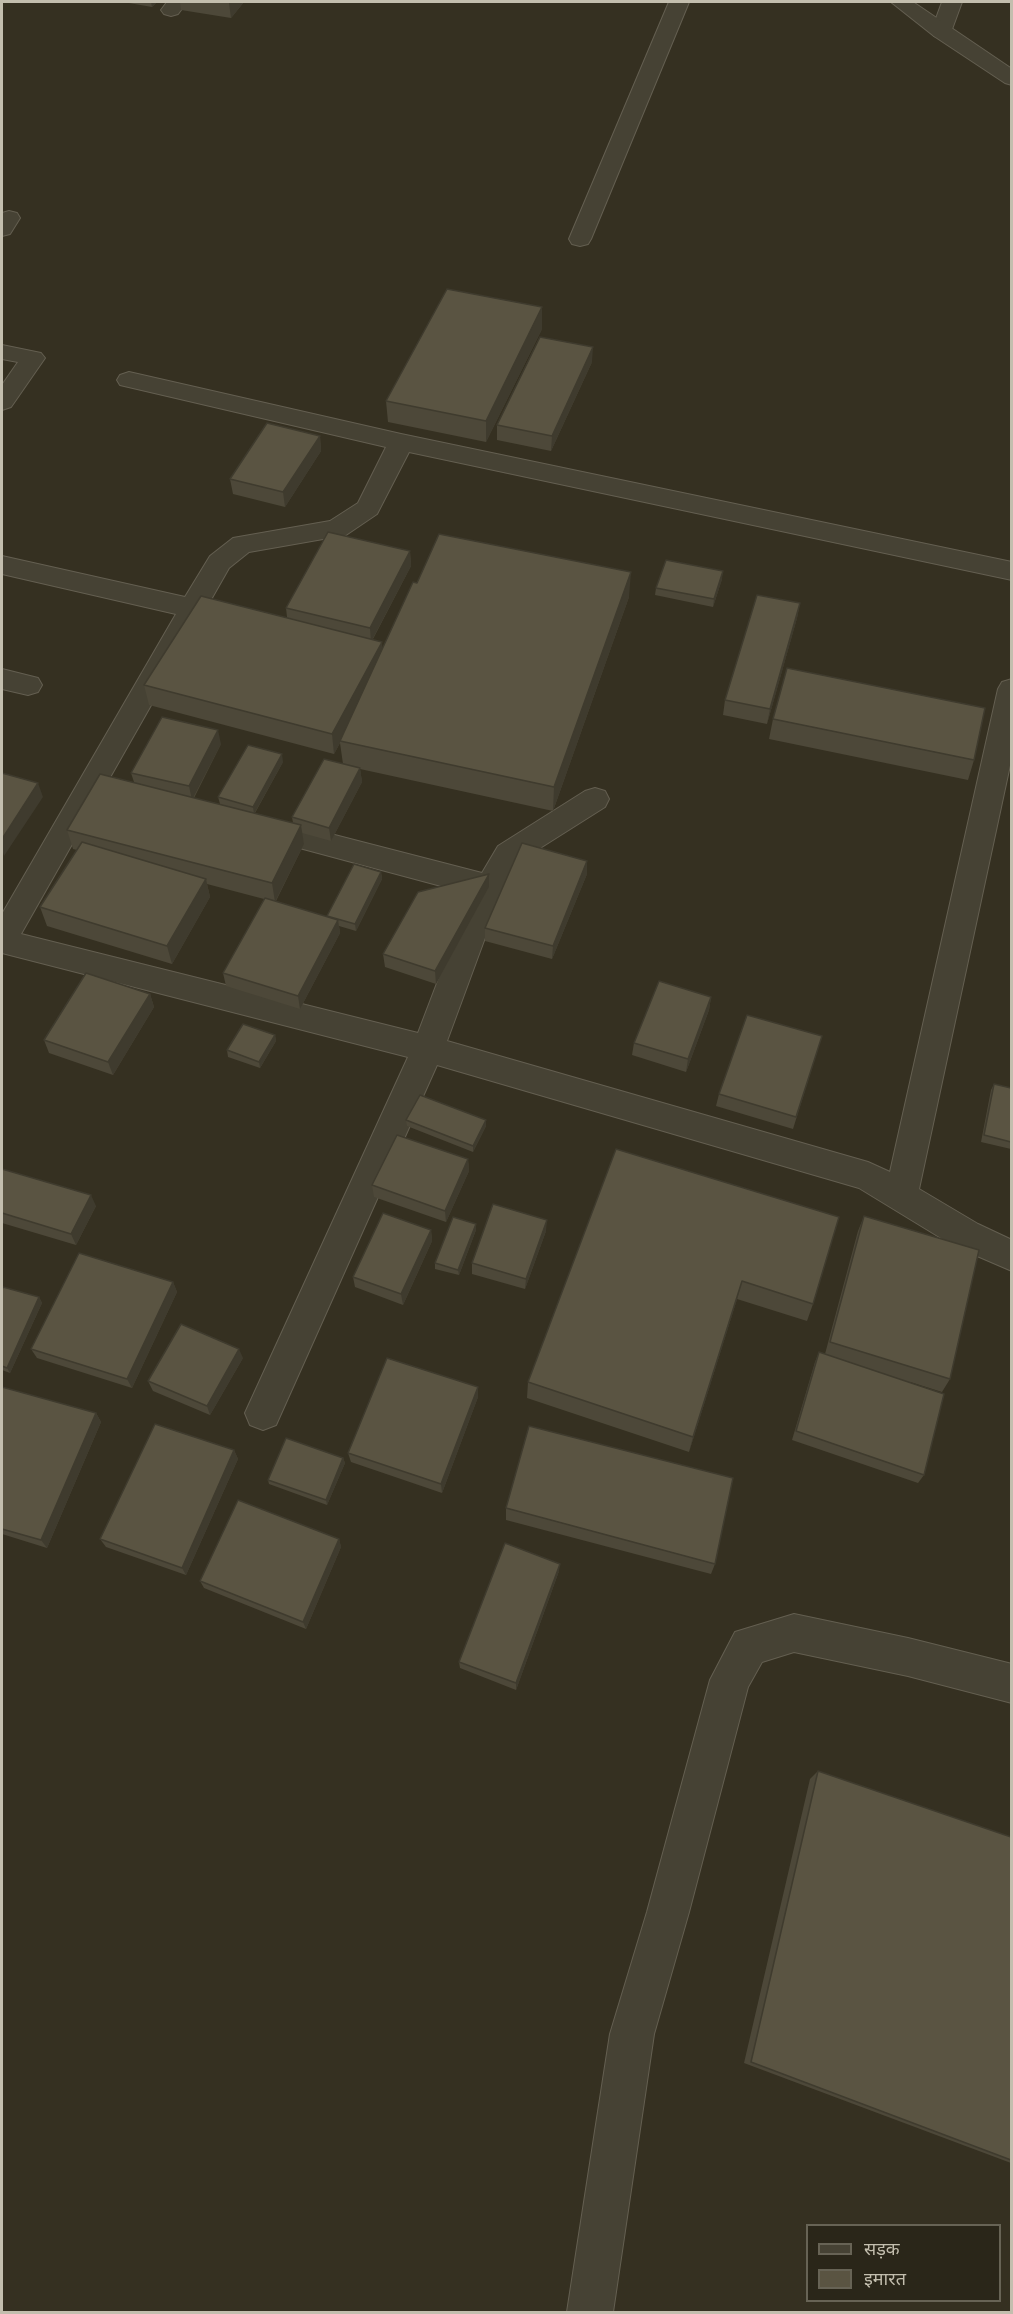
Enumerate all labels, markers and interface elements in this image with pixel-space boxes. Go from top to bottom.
legend [806,2224,1001,2302]
text: सड़क [864,2237,900,2261]
text: इमारत [864,2267,906,2291]

